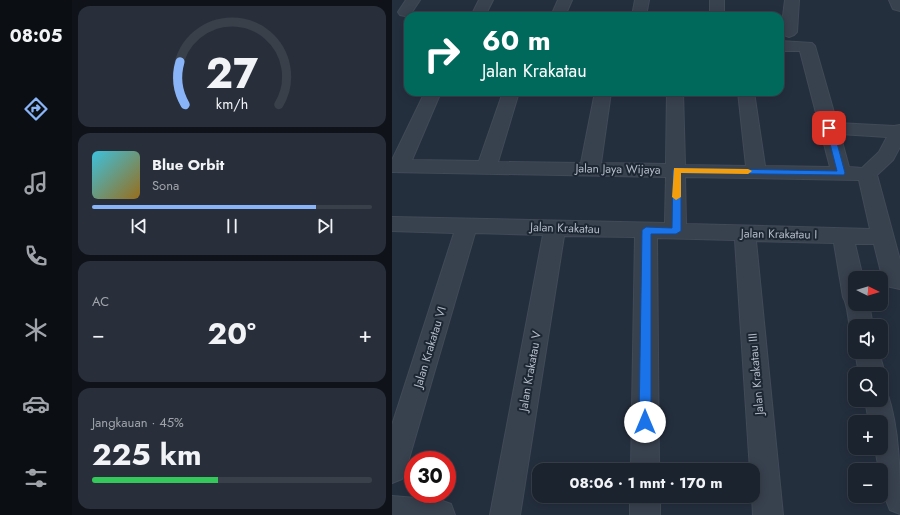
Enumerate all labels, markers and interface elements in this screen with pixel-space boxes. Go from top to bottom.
text: 60 m [482,20,551,61]
text: 08:05 [10,23,62,49]
icon: right [416,28,468,80]
text: 27 [206,42,258,103]
text: Jalan Krakatau [482,58,587,84]
text: km/h [216,93,248,113]
icon: directions [22,95,50,123]
pin [812,111,846,145]
icon: arrive [818,117,840,139]
text: Blue Orbit [152,154,224,176]
street label: Jalan Jaya Wijaya [573,159,661,179]
icon: music [22,169,50,197]
text: Sona [152,176,179,195]
icon: previous [128,215,150,237]
icon: pause [221,215,243,237]
icon: next [314,215,336,237]
street label: Jalan Krakatau [528,218,600,238]
street label: Jalan Krakatau I [739,224,817,244]
icon: phone [22,242,50,270]
north arrow [848,271,888,311]
map controls [848,271,888,503]
text: AC [92,292,109,311]
street label: Jalan Krakatau VI [408,304,451,392]
text: 20° [208,312,256,355]
icon: climate [22,316,50,344]
text: − [92,318,105,350]
text: + [358,318,372,350]
button: sound [848,319,888,359]
street label: Jalan Krakatau V [514,329,546,415]
street label: Jalan Krakatau III [743,332,769,418]
button: search [848,367,888,407]
icon: car [22,390,50,418]
position arrow [624,401,666,443]
text: Jangkauan · 45% [92,413,184,432]
button: + [848,415,888,455]
text: 225 km [92,433,202,476]
speed limit sign: 30 [404,451,456,503]
button: − [848,463,888,503]
icon: filters [22,464,50,492]
text: 08:06 · 1 mnt · 170 m [569,472,723,494]

